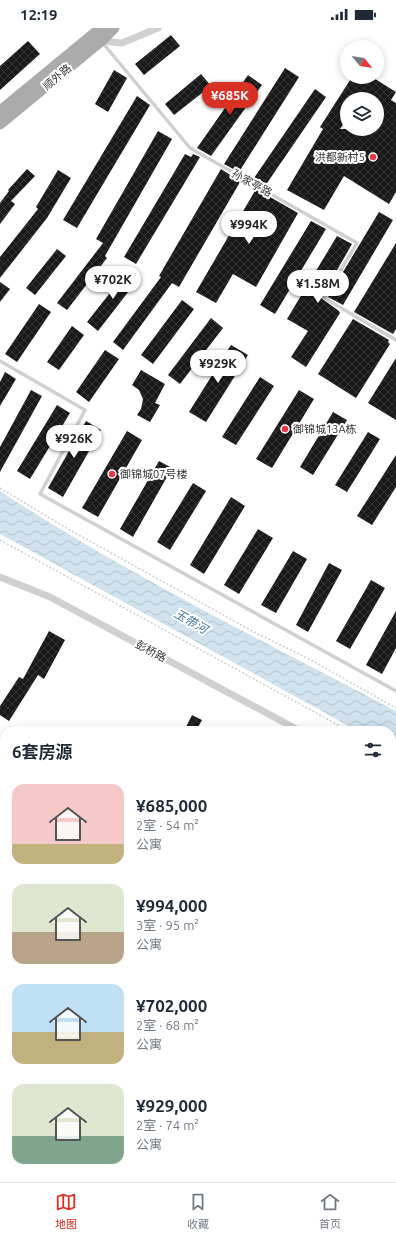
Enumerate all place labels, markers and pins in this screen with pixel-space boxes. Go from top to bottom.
pin: ¥685K [202,82,258,116]
place label: 洪都新村5 [315,151,365,163]
marker: 洪都新村5 [368,152,378,162]
pin: ¥994K [221,211,277,245]
pin: ¥702K [85,266,141,300]
pin: ¥1.58M [285,270,351,304]
pin: ¥929K [190,350,246,384]
place label: 御锦城13A栋 [292,423,357,435]
marker: 御锦城13A栋 [280,424,290,434]
pin: ¥926K [46,425,102,459]
place label: 御锦城07号楼 [119,468,187,480]
marker: 御锦城07号楼 [107,469,117,479]

